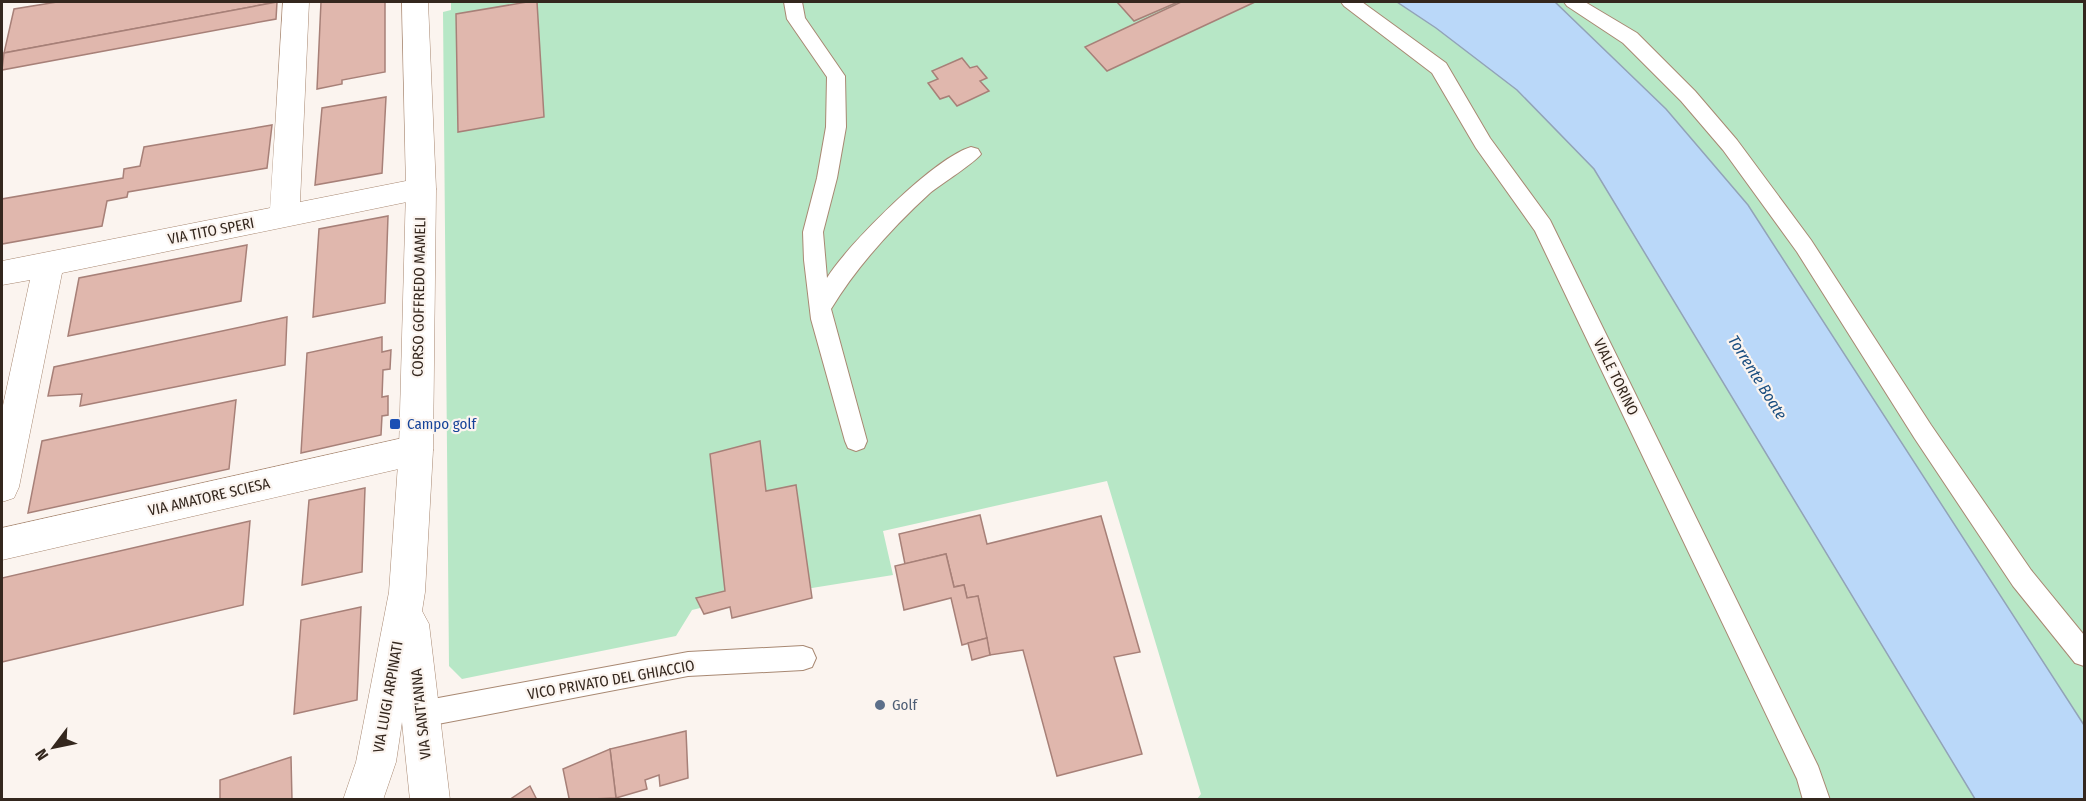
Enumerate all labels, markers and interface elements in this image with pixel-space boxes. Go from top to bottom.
street label: VIA TITO SPERI [166,214,256,248]
street label: CORSO GOFFREDO MAMELI [409,217,429,377]
water label: Torrente Boate [1724,332,1791,423]
street label: VIALE TORINO [1590,336,1642,418]
place label: Campo golf [407,415,477,433]
marker: Campo golf [388,417,402,431]
street label: VIA AMATORE SCIESA [146,474,272,520]
street label: VIA LUIGI ARPINATI [369,640,407,754]
street label: VICO PRIVATO DEL GHIACCIO [526,656,696,704]
street label: VIA SANT'ANNA [407,668,435,760]
place label: Golf [892,696,918,714]
marker: Golf [873,698,887,712]
north arrow [24,717,84,777]
text: N [31,746,52,764]

